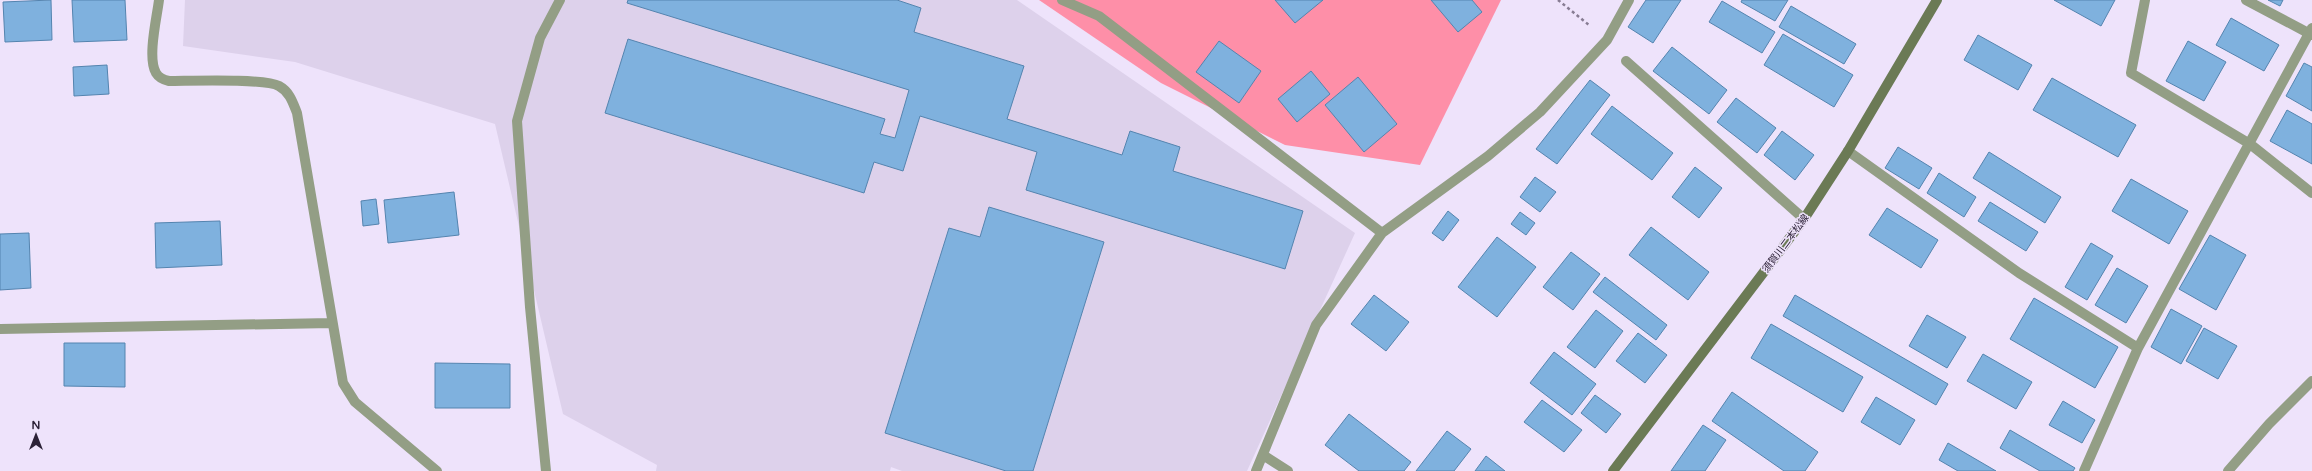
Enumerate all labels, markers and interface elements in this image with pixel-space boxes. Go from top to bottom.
street label: 須賀川二本松線 [1760,212,1812,275]
north arrow [16,415,56,455]
text: N [32,419,40,432]

